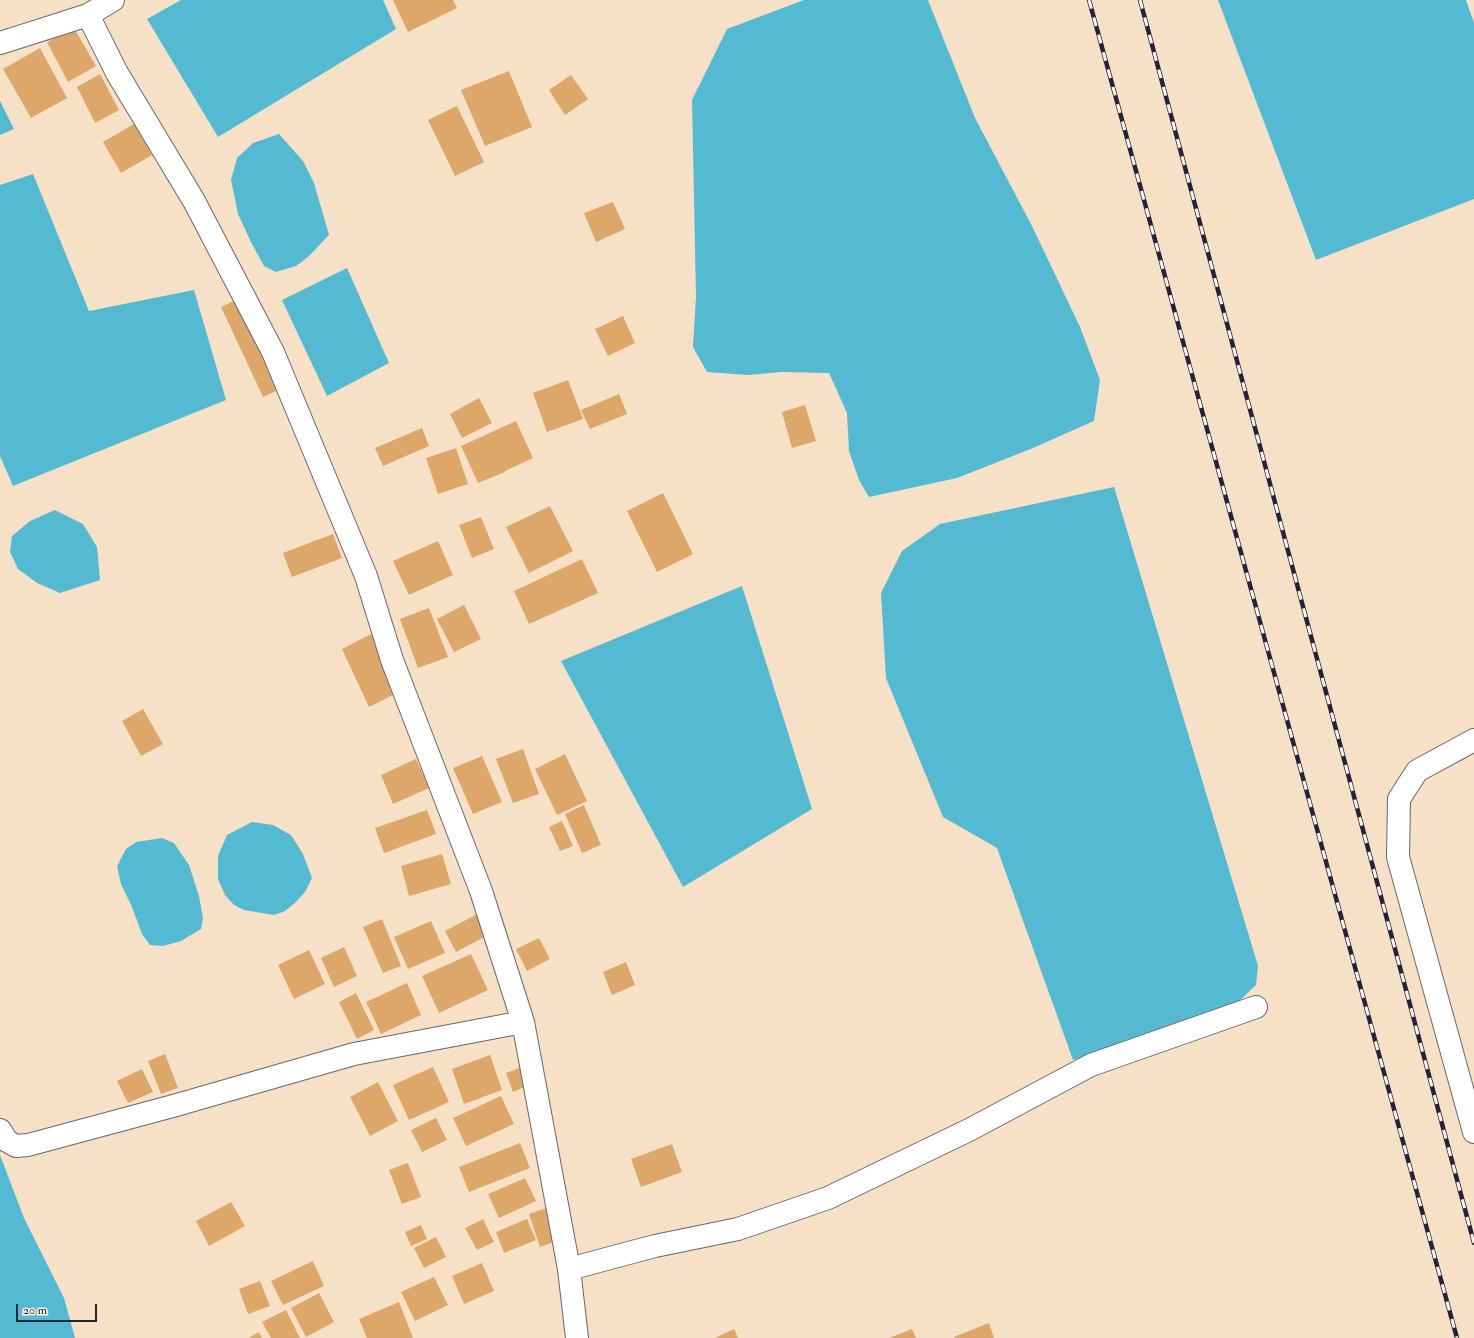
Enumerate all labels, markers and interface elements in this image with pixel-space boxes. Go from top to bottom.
scale bar [18,1296,99,1322]
text: 20 m [23,1303,47,1318]

